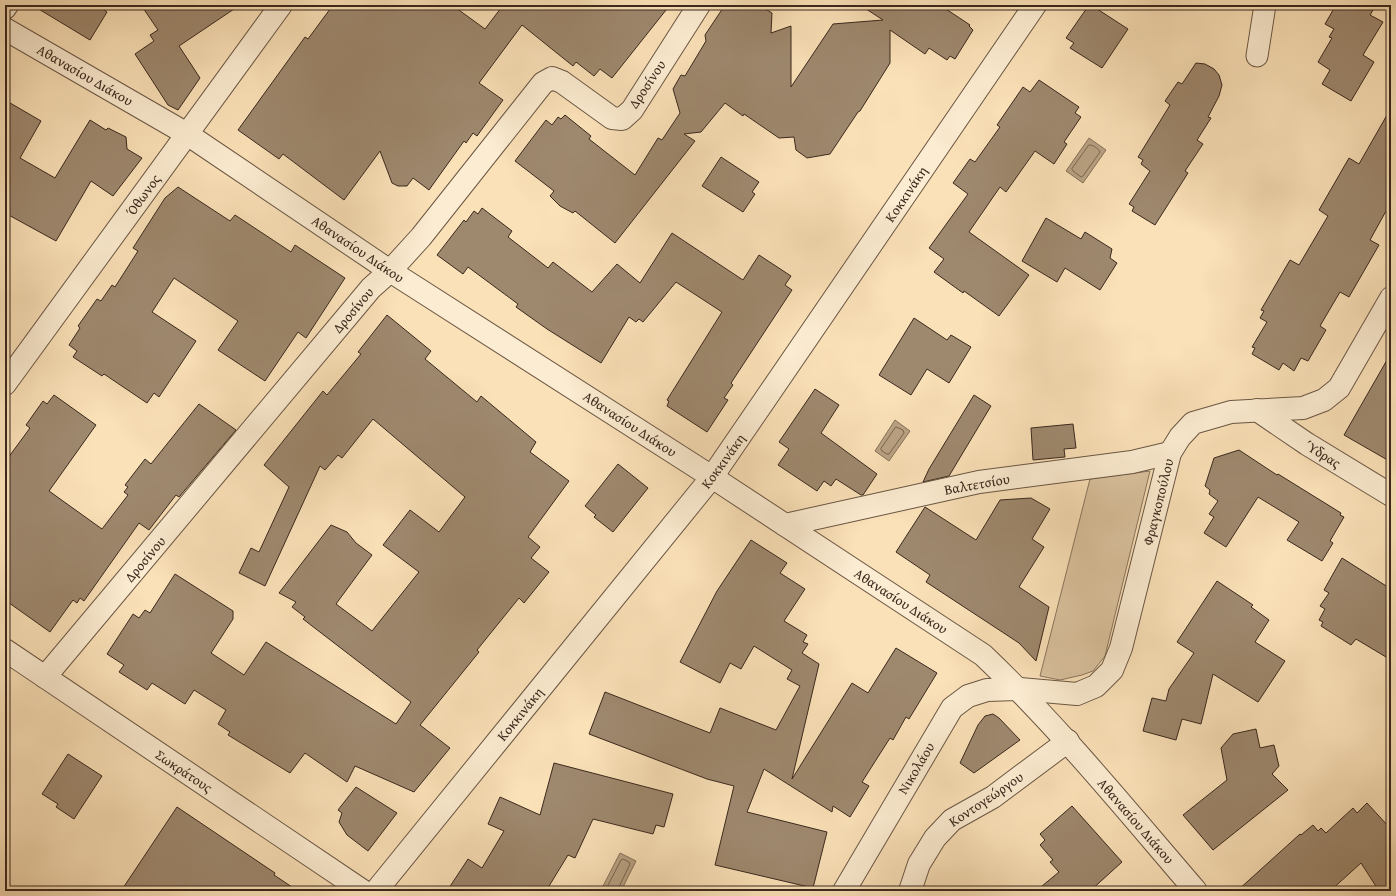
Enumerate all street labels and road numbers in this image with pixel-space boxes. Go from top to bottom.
street label: Αθανασίου Διάκου [33,39,137,111]
street label: Δροσίνου [623,56,671,112]
street label: Κοκκινάκη [880,162,932,226]
street label: Όθωνος [121,170,165,220]
street label: Αθανασίου Διάκου [308,211,408,287]
street label: Δροσίνου [328,283,378,337]
street label: Αθανασίου Διάκου [579,386,681,462]
street label: Κοκκινάκη [696,429,750,493]
street label: Ύδρας [1301,435,1345,473]
street label: Φραγκοπούλου [1138,456,1178,548]
street label: Βαλτετσίου [943,468,1011,500]
street label: Δροσίνου [120,532,170,586]
street label: Αθανασίου Διάκου [850,563,952,639]
street label: Κοκκινάκη [492,683,548,745]
street label: Νικολάου [893,738,939,798]
street label: Σωκράτους [151,744,217,798]
street label: Κοντογεώργου [945,767,1027,831]
street label: Αθανασίου Διάκου [1093,774,1179,868]

